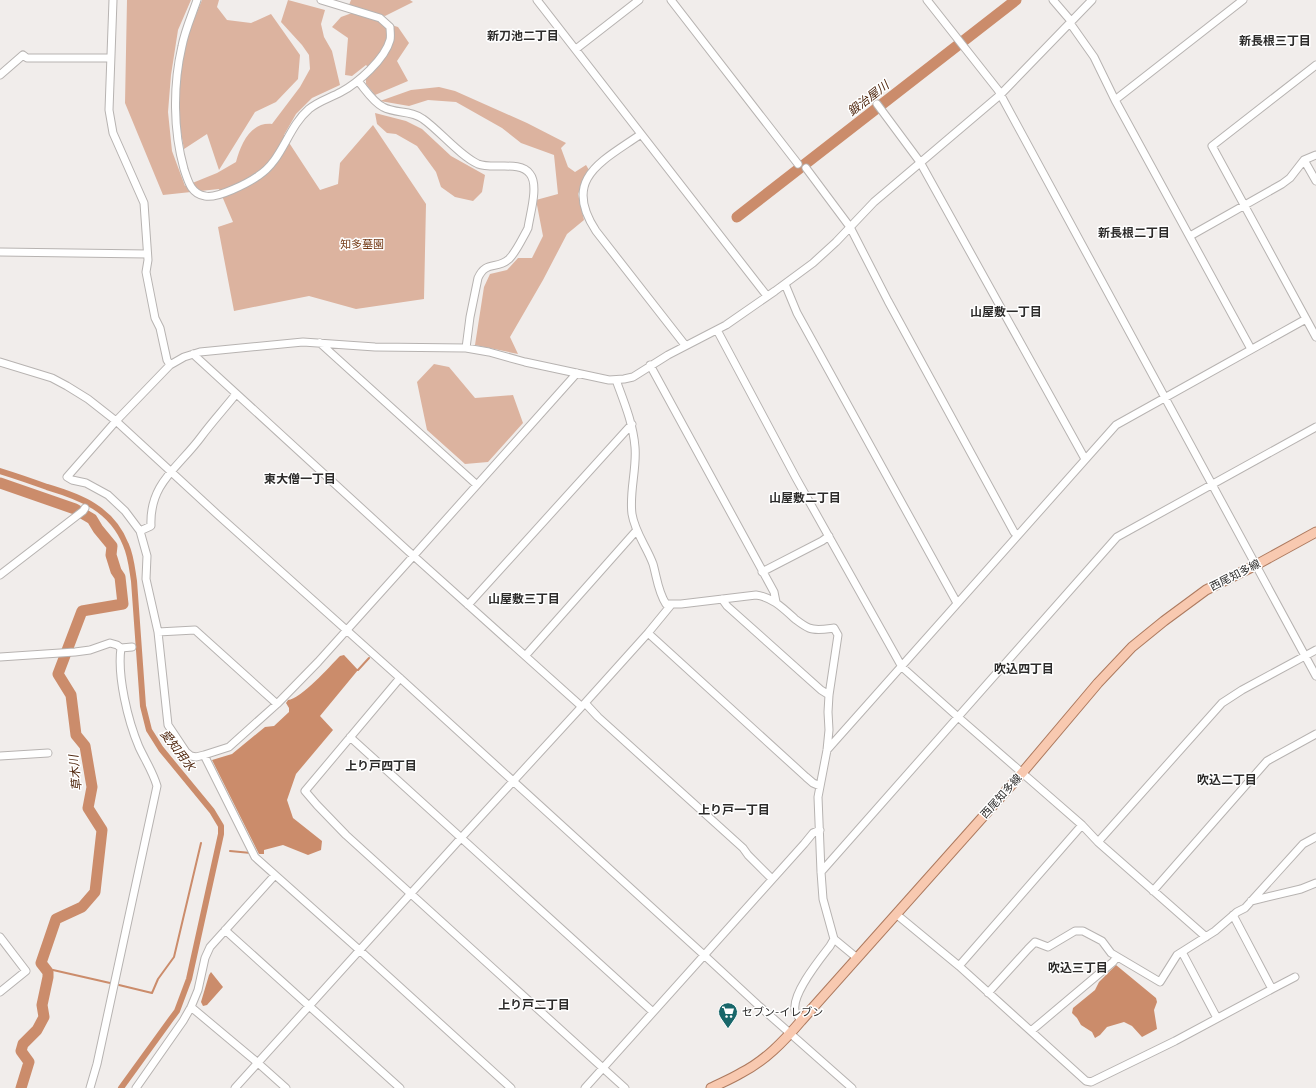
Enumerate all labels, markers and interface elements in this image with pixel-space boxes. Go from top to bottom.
district label: 新刀池二丁目 [487,28,559,43]
district label: 新長根三丁目 [1239,33,1311,48]
water label: 鍛治屋川 [844,76,893,119]
district label: 新長根二丁目 [1098,225,1170,240]
park label: 知多墓園 [340,237,384,251]
district label: 山屋敷一丁目 [970,304,1042,319]
district label: 東大僧一丁目 [264,471,336,486]
district label: 山屋敷二丁目 [769,490,841,505]
street label: 西尾知多線 [1207,556,1263,594]
district label: 山屋敷三丁目 [488,591,560,606]
district label: 吹込四丁目 [994,661,1054,676]
water label: 愛知用水 [157,726,200,775]
water label: 草木川 [65,752,84,792]
district label: 上り戸四丁目 [345,758,417,773]
street label: 西尾知多線 [977,771,1025,821]
district label: 吹込二丁目 [1197,772,1257,787]
district label: 上り戸一丁目 [698,802,770,817]
district label: 吹込三丁目 [1048,960,1108,975]
district label: 上り戸二丁目 [498,997,570,1012]
supermarket icon: セブン-イレブン [717,1001,739,1029]
place label: セブン-イレブン [742,1005,823,1019]

